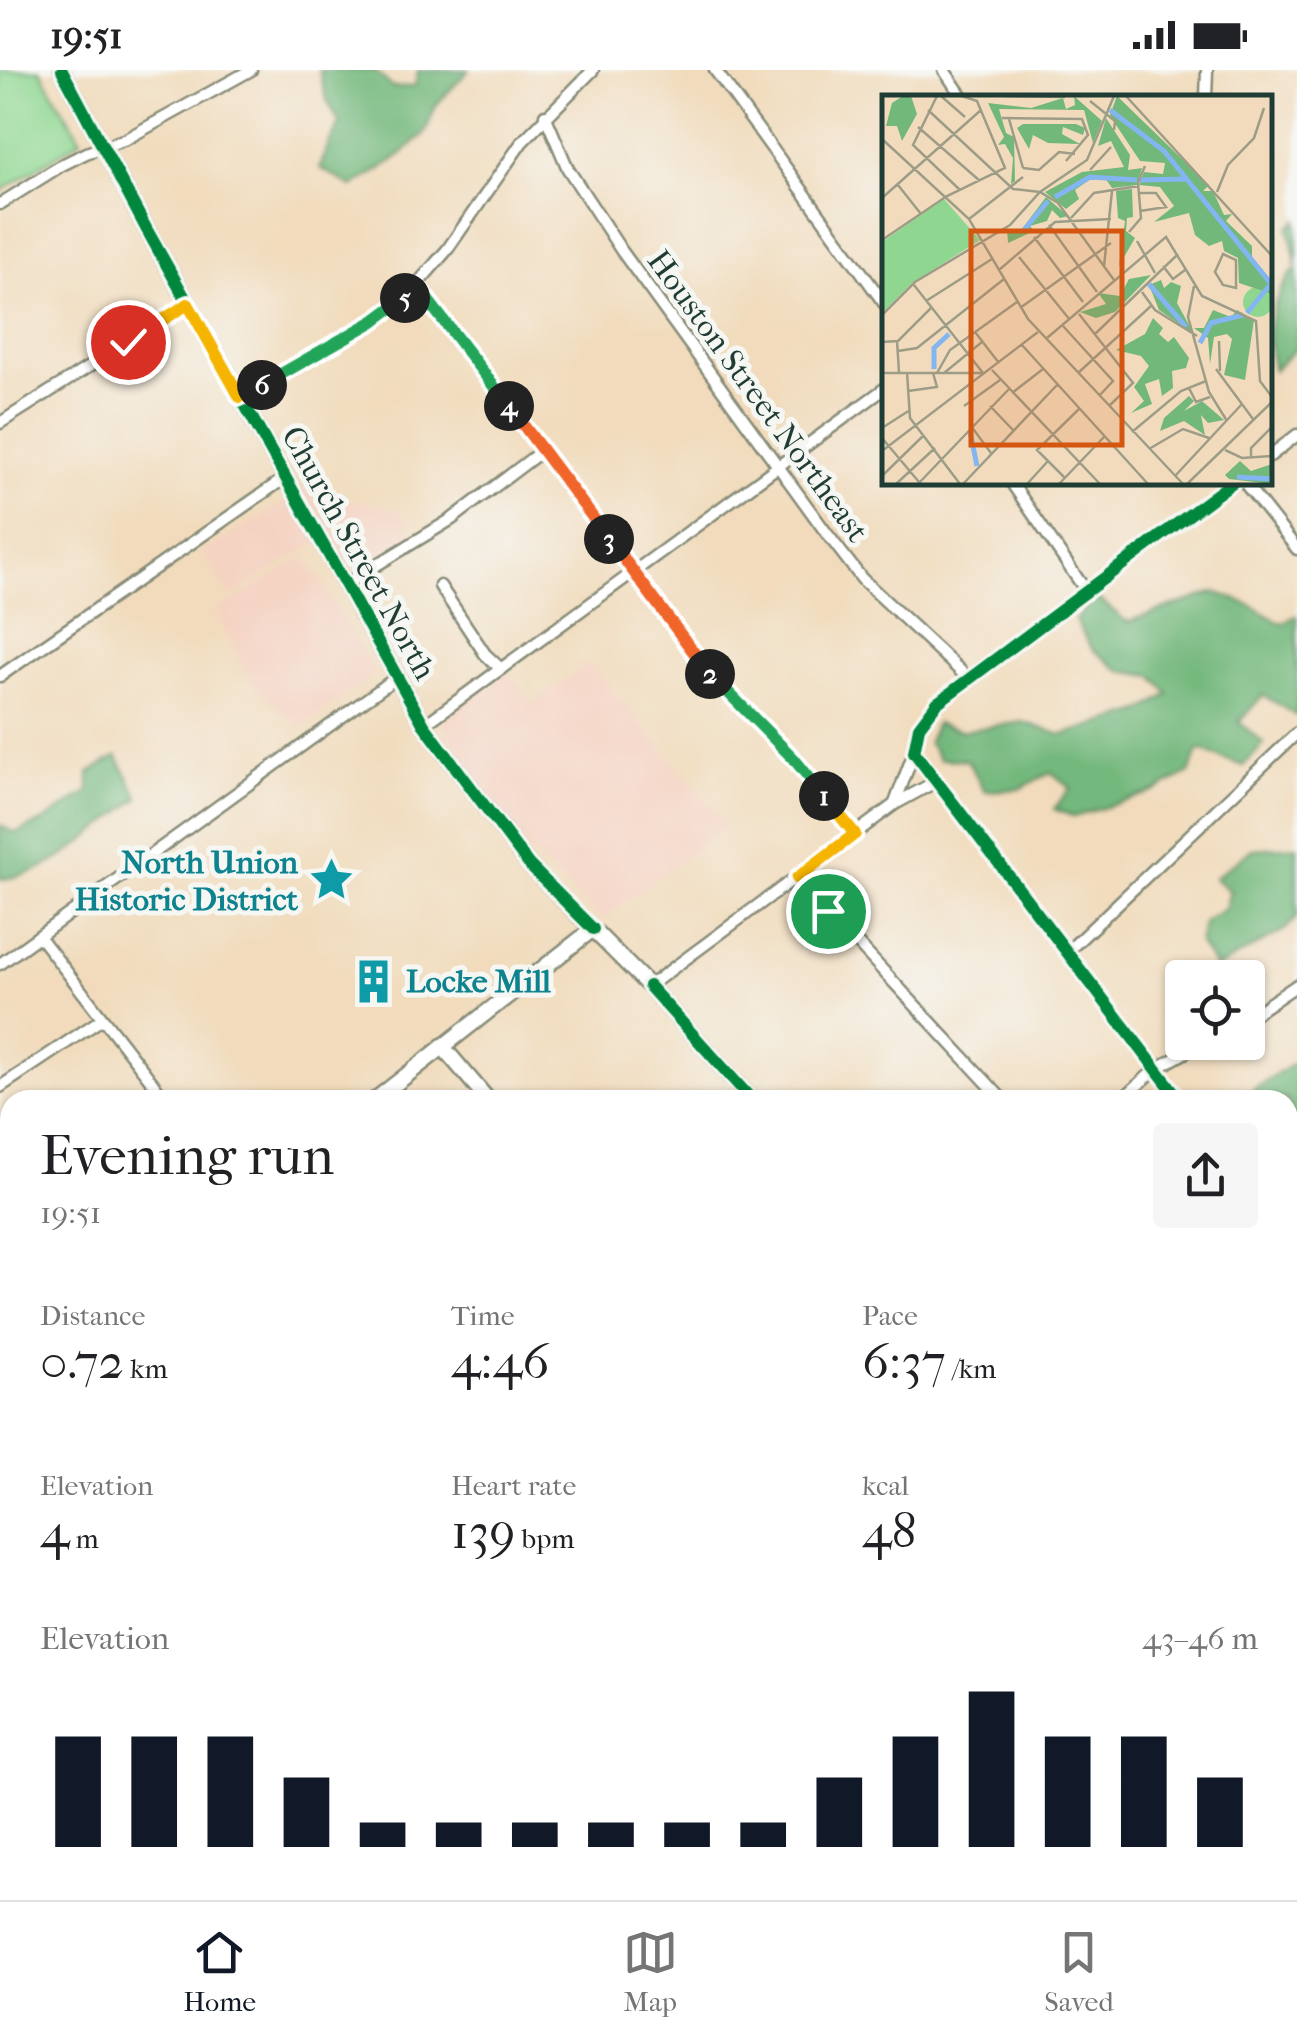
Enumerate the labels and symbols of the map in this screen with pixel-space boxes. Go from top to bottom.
inset map [882,95,1272,485]
street label: Houston Street Northeast [640,243,877,550]
pin: 5 [380,273,430,323]
pin [86,300,171,385]
pin: 6 [237,360,287,410]
pin: 4 [484,381,534,431]
street label: Church Street North [274,420,444,686]
pin: 3 [584,514,634,564]
pin: 2 [685,649,735,699]
pin: 1 [799,771,849,821]
place label: North Union Historic District [75,844,299,918]
place icon: North Union Historic District [307,856,355,904]
pin [786,869,871,954]
building icon: Locke Mill [349,957,397,1005]
place label: Locke Mill [406,963,551,1000]

